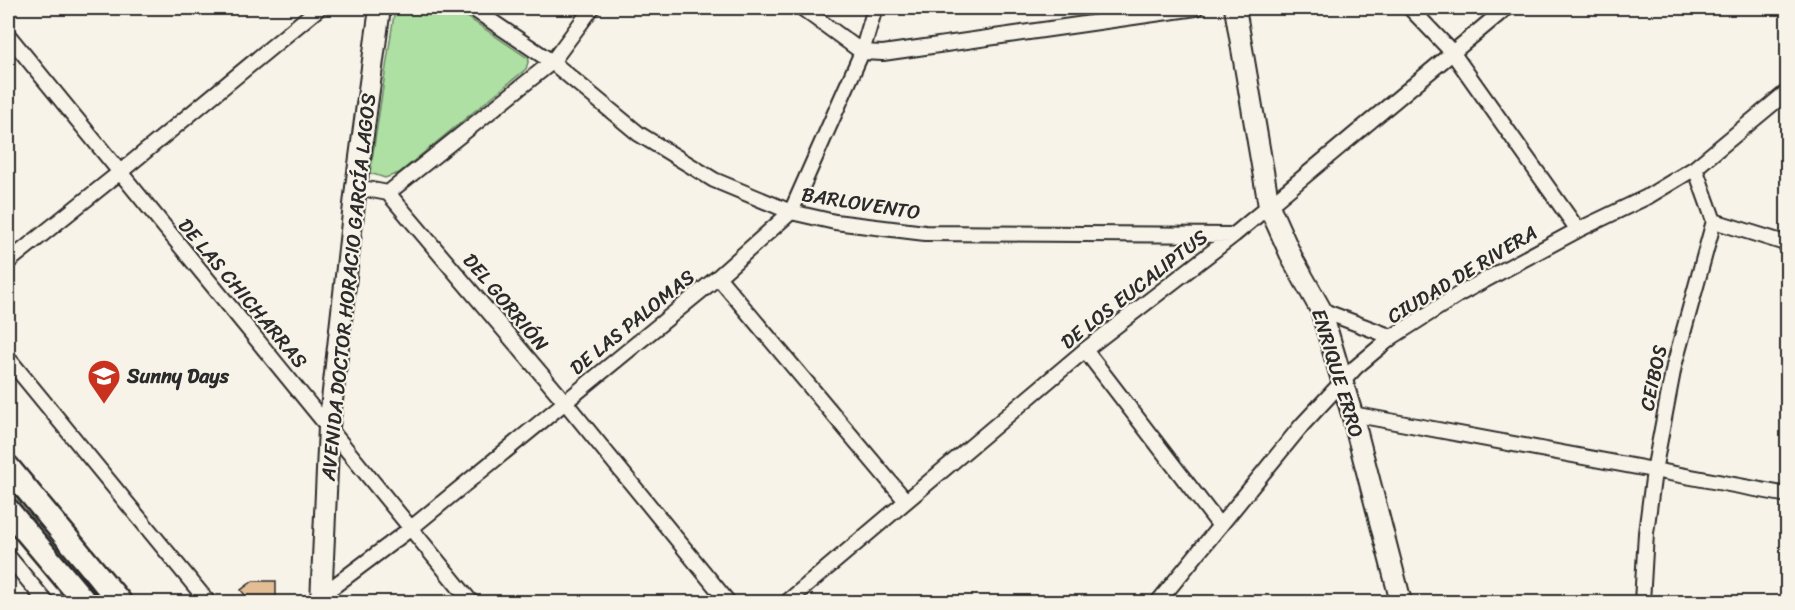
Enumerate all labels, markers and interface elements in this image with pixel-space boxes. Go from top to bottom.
street label: AVENIDA DOCTOR HORACIO GARCÍA LAGOS [311,91,386,484]
street label: BARLOVENTO [799,177,923,230]
street label: DE LAS CHICHARRAS [169,210,317,377]
street label: CIUDAD DE RIVERA [1380,216,1544,333]
street label: DE LOS EUCALIPTUS [1053,220,1216,359]
street label: DEL GORRIÓN [454,245,558,360]
street label: DE LAS PALOMAS [562,260,703,384]
street label: ENRIQUE ERRO [1301,304,1374,442]
street label: CEIBOS [1629,342,1678,414]
school or university icon: Sunny Days [86,358,122,405]
place label: Sunny Days [126,359,230,394]

